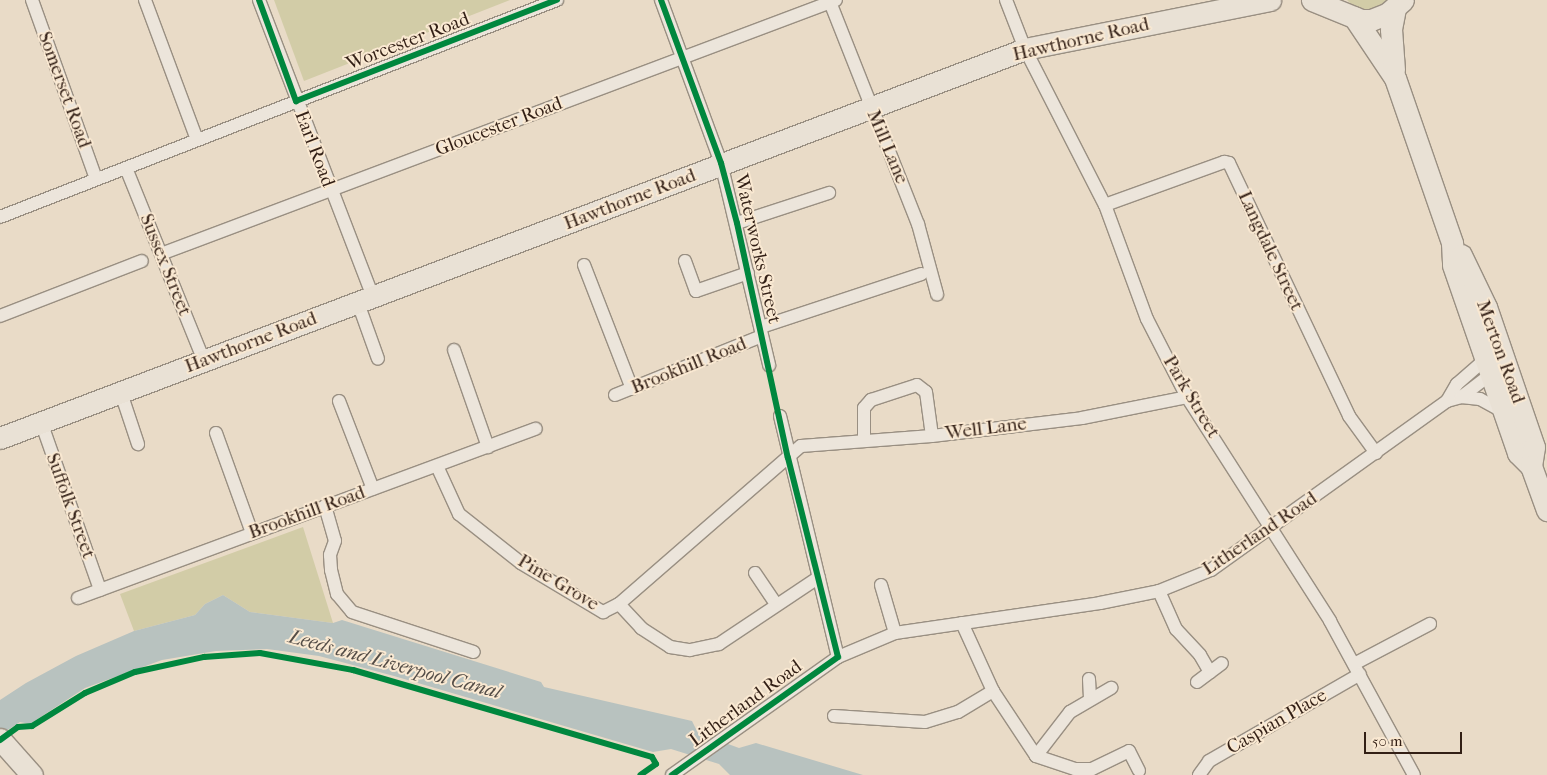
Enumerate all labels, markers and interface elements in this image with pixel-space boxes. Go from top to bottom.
street label: Worcester Road [343,8,473,76]
street label: Hawthorne Road [1011,13,1151,67]
street label: Somerset Road [32,29,96,151]
street label: Gloucester Road [432,92,566,162]
street label: Mill Lane [861,107,913,187]
street label: Earl Road [289,108,339,190]
street label: Hawthorne Road [561,164,699,236]
street label: Waterworks Street [729,172,785,326]
street label: Langdale Street [1232,188,1308,314]
street label: Sussex Street [134,211,196,319]
street label: Merton Road [1471,297,1529,407]
street label: Hawthorne Road [182,307,320,379]
street label: Brookhill Road [628,332,750,400]
street label: Park Street [1158,352,1224,442]
street label: Well Lane [944,413,1028,445]
street label: Suffolk Street [40,450,100,562]
street label: Brookhill Road [246,481,368,545]
street label: Litherland Road [1198,487,1322,581]
street label: Pine Grove [513,550,603,616]
water label: Leeds and Liverpool Canal [286,624,504,704]
street label: Litherland Road [685,656,807,752]
street label: Caspian Place [1223,684,1331,760]
scale bar [1367,722,1464,754]
text: 50 m [1372,732,1402,750]

